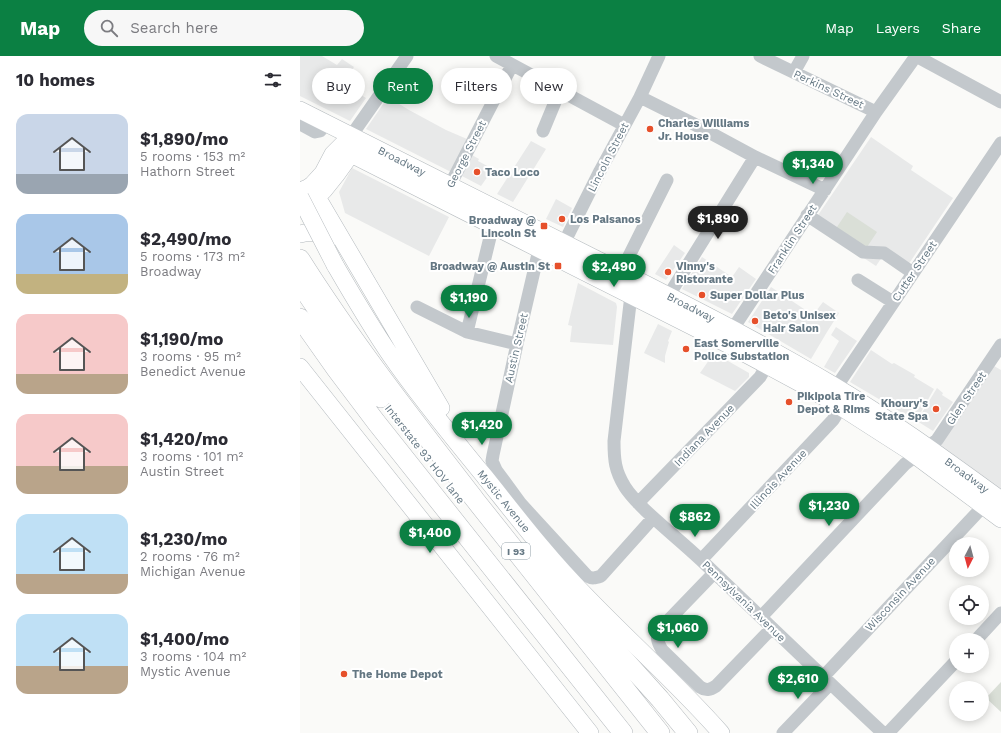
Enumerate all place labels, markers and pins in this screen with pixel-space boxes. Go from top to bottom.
place label: Charles Williams Jr. House [658,117,749,143]
marker: Charles Williams Jr. House [645,124,655,134]
pin: $1,340 [780,151,846,185]
place label: Taco Loco [485,166,540,179]
marker: Taco Loco [472,167,482,177]
pin: $1,890 [685,206,751,240]
place label: Los Paisanos [570,213,641,226]
place label: Broadway @ Lincoln St [469,214,536,240]
marker: Los Paisanos [557,214,567,224]
marker: Broadway @ Lincoln St [539,221,549,231]
pin: $2,490 [581,254,647,288]
place label: Broadway @ Austin St [430,260,550,273]
place label: Vinny's Ristorante [676,260,733,286]
marker: Broadway @ Austin St [553,261,563,271]
marker: Vinny's Ristorante [663,267,673,277]
pin: $1,190 [436,285,502,319]
place label: Super Dollar Plus [710,289,804,302]
marker: Super Dollar Plus [697,290,707,300]
place label: Beto's Unisex Hair Salon [763,309,836,335]
marker: Beto's Unisex Hair Salon [750,316,760,326]
place label: East Somerville Police Substation [694,337,790,363]
marker: East Somerville Police Substation [681,344,691,354]
place label: Pikipola Tire Depot & Rims [797,390,870,416]
marker: Pikipola Tire Depot & Rims [784,397,794,407]
place label: Khoury's State Spa [875,397,929,423]
marker: Khoury's State Spa [931,404,941,414]
pin: $1,420 [449,412,515,446]
pin: $1,230 [796,493,862,527]
pin: $862 [671,504,719,538]
pin: $1,400 [397,520,463,554]
pin: $1,060 [645,615,711,649]
pin: $2,610 [765,666,831,700]
place label: The Home Depot [352,668,443,681]
marker: The Home Depot [339,669,349,679]

